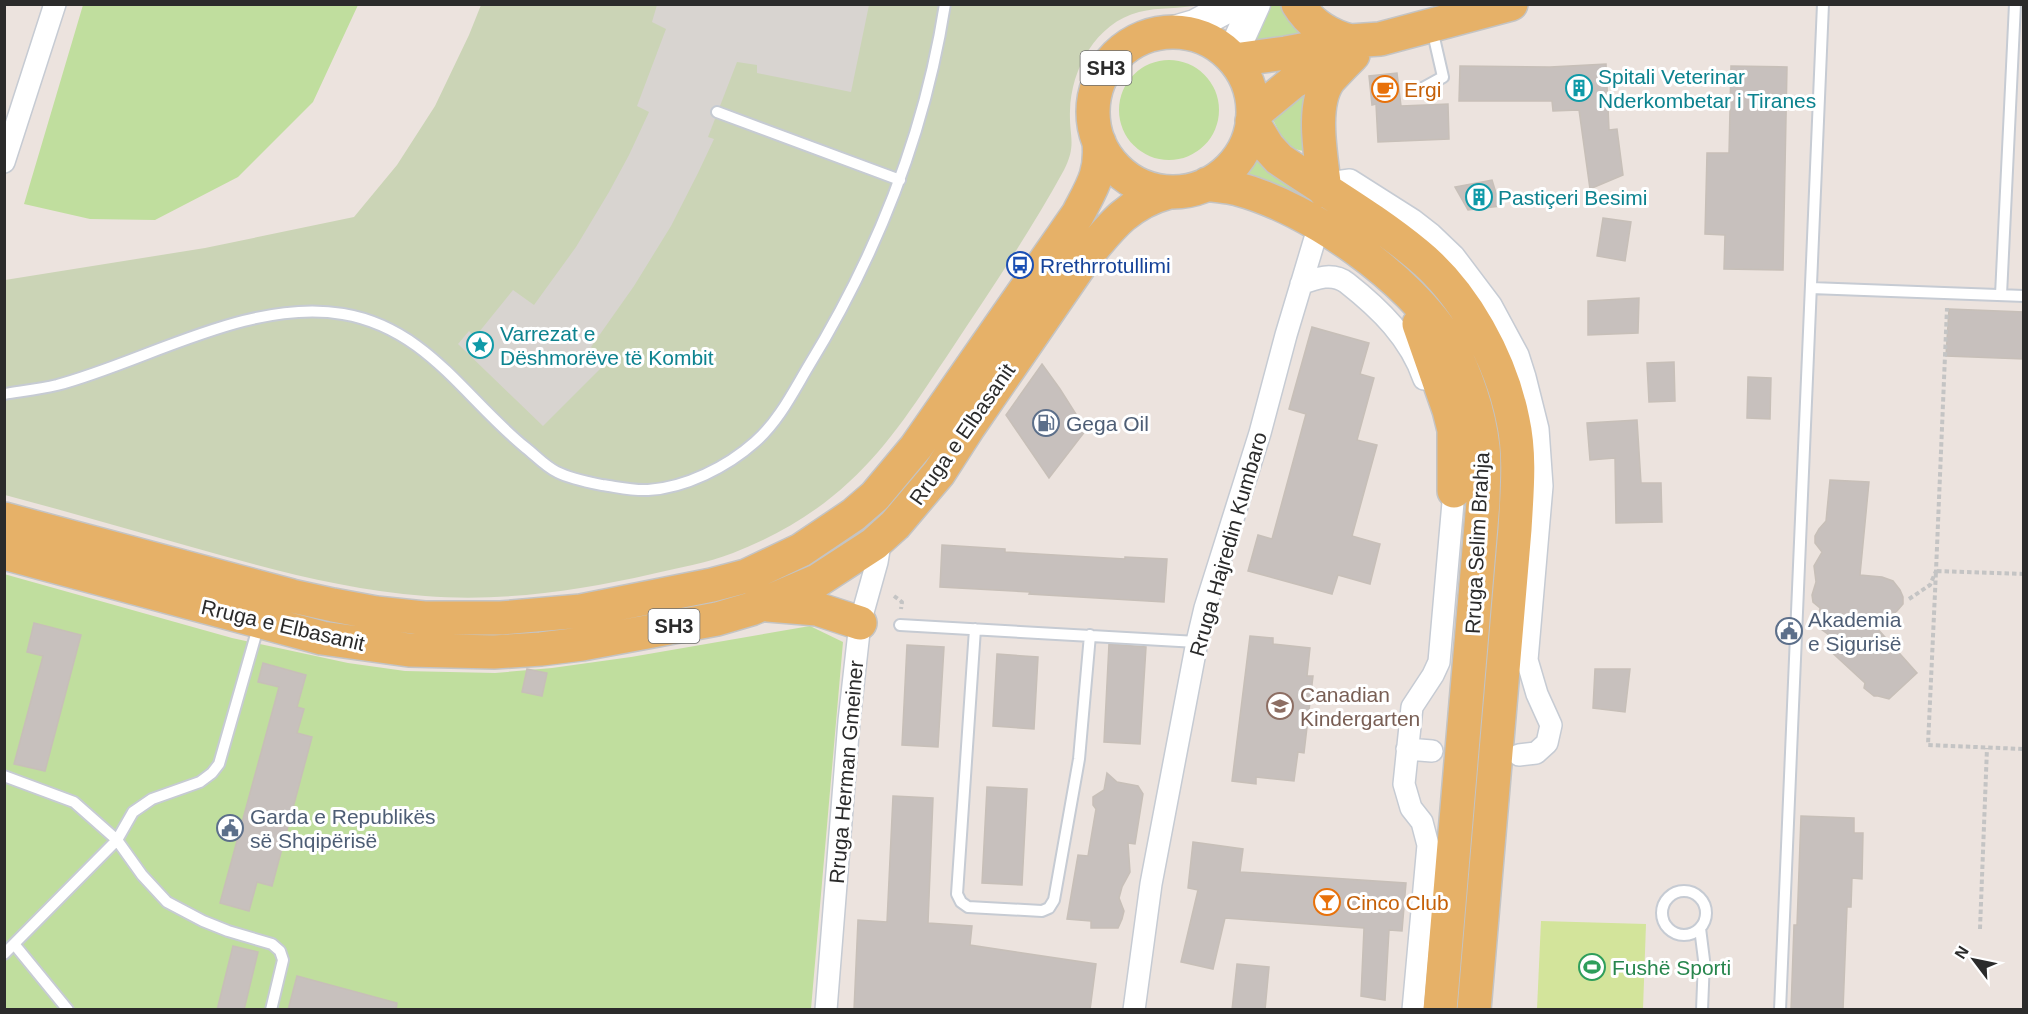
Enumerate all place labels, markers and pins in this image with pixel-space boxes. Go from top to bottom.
place label: Spitali Veterinar Nderkombetar i Tiranes [1598,65,1816,112]
building icon: Spitali Veterinar Nderkombetar i Tiranes [1564,73,1594,103]
cafe icon: Ergi [1370,74,1400,104]
place label: Ergi [1404,78,1441,101]
building icon: Pastiçeri Besimi [1464,182,1494,212]
place label: Pastiçeri Besimi [1498,186,1647,209]
bus stop icon: Rrethrrotullimi [1005,250,1035,280]
place label: Rrethrrotullimi [1040,254,1171,277]
place label: Varrezat e Dëshmorëve të Kombit [500,322,714,369]
place icon: Varrezat e Dëshmorëve të Kombit [465,330,495,360]
fuel station icon: Gega Oil [1031,408,1061,438]
place label: Gega Oil [1066,412,1149,435]
place label: Akademia e Sigurisë [1808,608,1902,655]
public building icon: Akademia e Sigurisë [1774,616,1804,646]
place label: Canadian Kindergarten [1300,683,1420,730]
school or university icon: Canadian Kindergarten [1265,691,1295,721]
place label: Garda e Republikës së Shqipërisë [250,805,436,852]
public building icon: Garda e Republikës së Shqipërisë [215,813,245,843]
bar icon: Cinco Club [1312,887,1342,917]
place label: Cinco Club [1346,891,1449,914]
sports icon: Fushë Sporti [1577,952,1607,982]
place label: Fushë Sporti [1612,956,1731,979]

